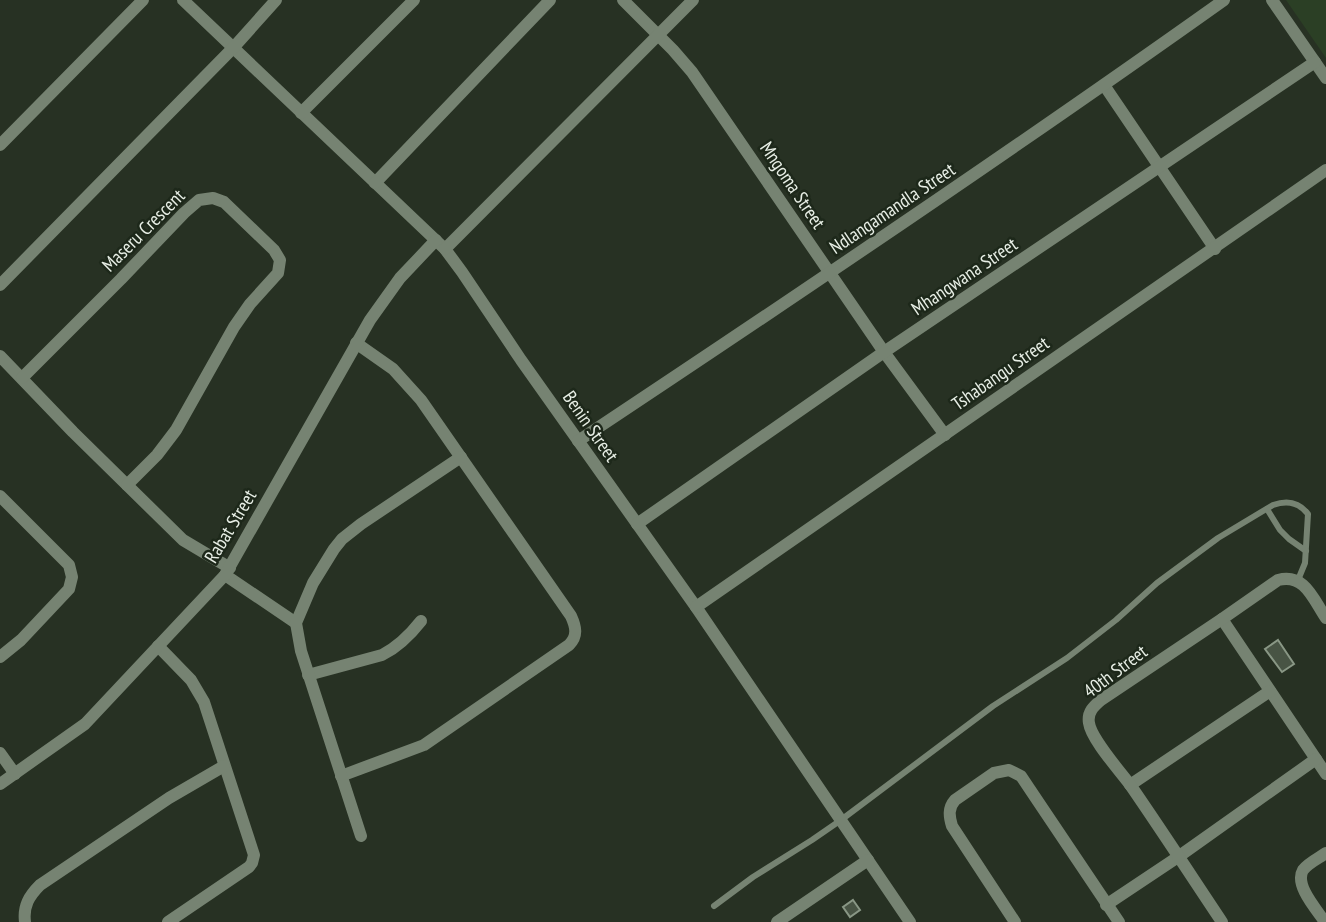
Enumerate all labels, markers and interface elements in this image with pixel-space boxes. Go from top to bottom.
street label: Mngoma Street [755,137,831,234]
street label: Ndlangamandla Street [825,157,960,259]
street label: Maseru Crescent [97,183,190,276]
street label: Mhangwana Street [906,231,1022,320]
street label: Tshabangu Street [947,330,1054,415]
street label: Benin Street [558,386,624,467]
street label: Rabat Street [199,484,262,567]
street label: 40th Street [1078,639,1152,703]

